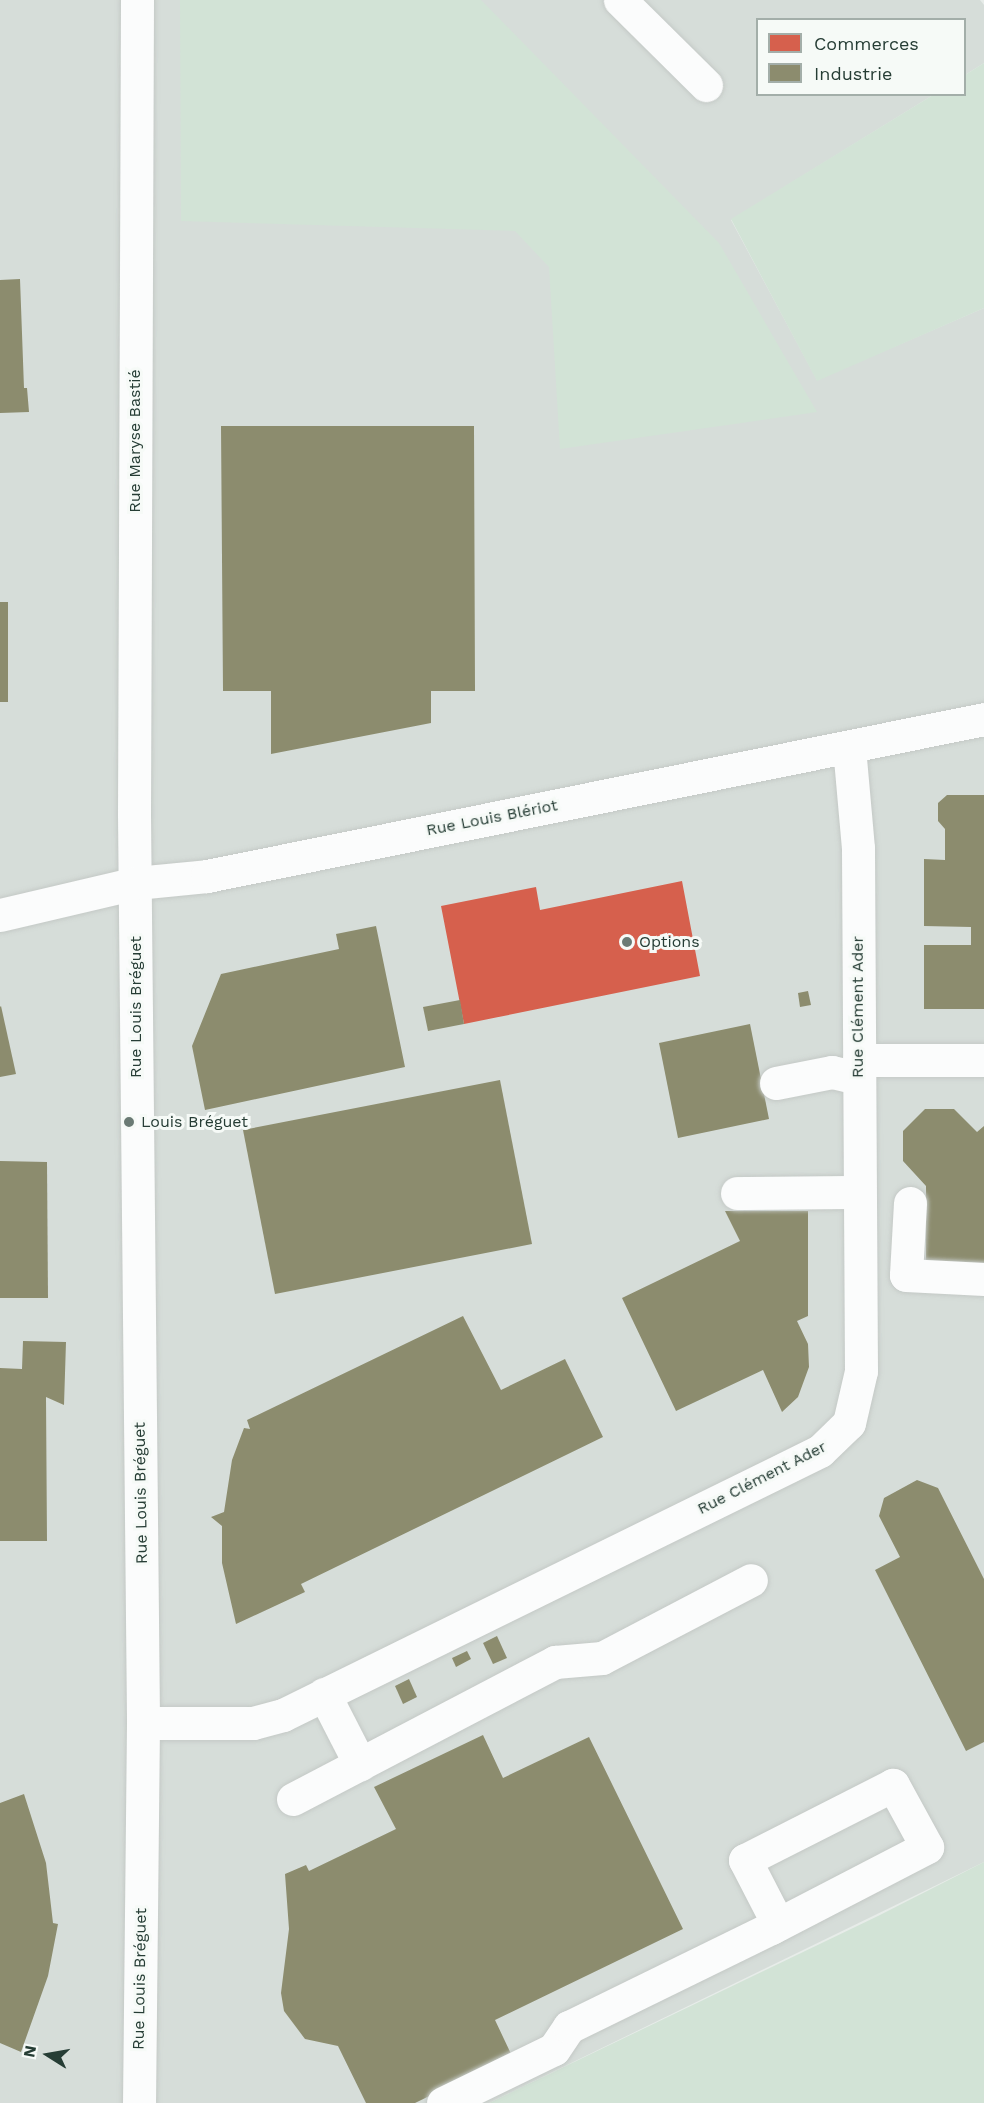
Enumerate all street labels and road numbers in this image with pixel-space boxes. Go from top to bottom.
street label: Rue Maryse Bastié [125,369,145,513]
street label: Rue Louis Blériot [425,796,559,840]
street label: Rue Louis Bréguet [126,936,146,1078]
street label: Rue Clément Ader [848,936,868,1078]
street label: Rue Louis Bréguet [130,1422,152,1564]
street label: Rue Clément Ader [694,1437,830,1519]
street label: Rue Louis Bréguet [129,1908,151,2050]

